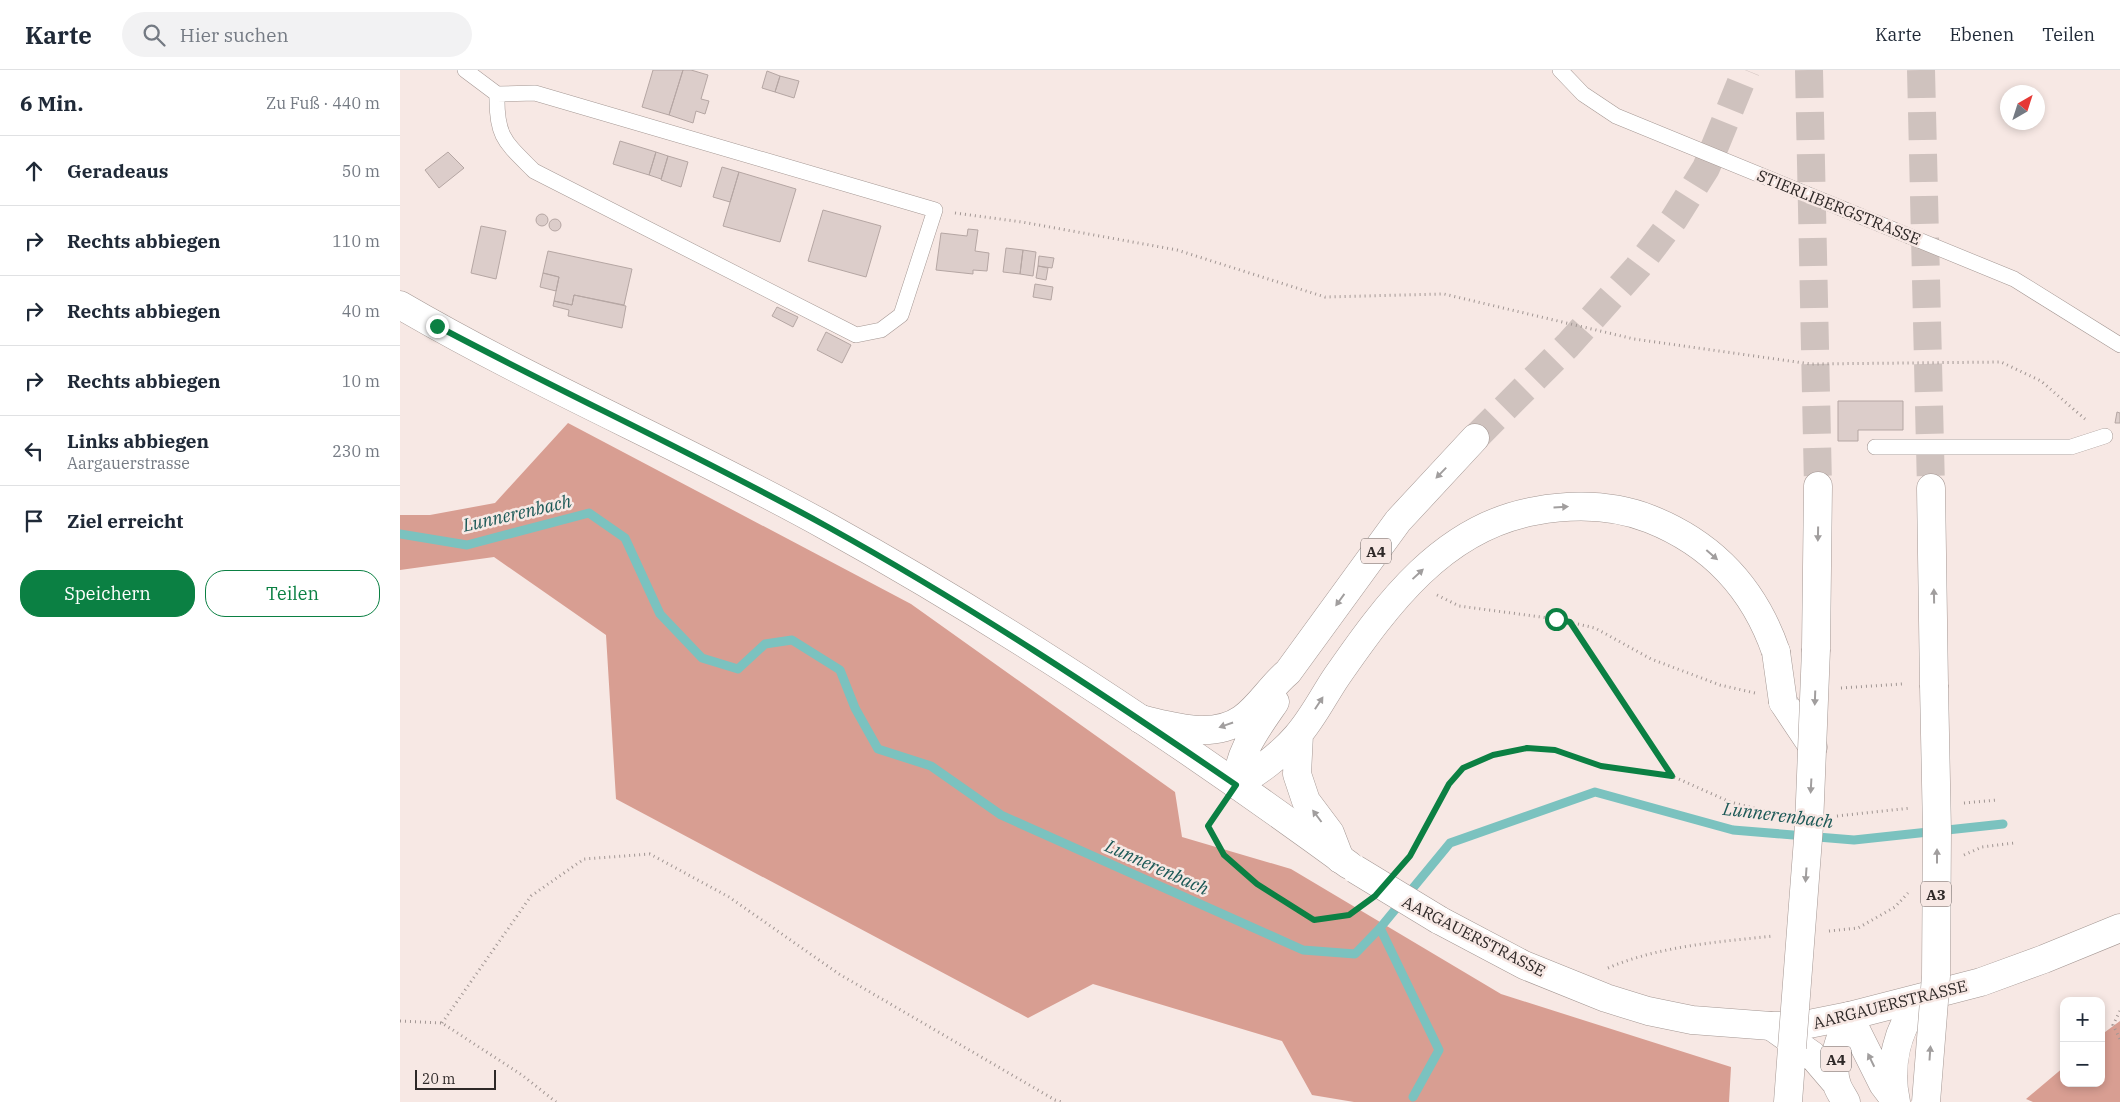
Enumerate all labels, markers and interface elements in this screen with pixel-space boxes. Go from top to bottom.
search box [122,12,472,57]
text: Karte [25,19,92,51]
icon: search [140,21,168,49]
text: Hier suchen [180,23,289,47]
text: Karte [1875,23,1921,46]
text: Ebenen [1949,23,2014,46]
text: Teilen [2042,23,2095,46]
north arrow [2000,85,2045,130]
text: 6 Min. [20,89,83,117]
text: Zu Fuß · 440 m [266,93,380,113]
icon: ahead [20,157,48,185]
text: Geradeaus [67,159,168,183]
text: 50 m [342,161,380,181]
street label: STIERLIBERGSTRASSE [1754,165,1924,249]
icon: right [20,227,48,255]
text: Rechts abbiegen [67,229,221,253]
text: 110 m [332,231,380,251]
icon: right [20,297,48,325]
text: Rechts abbiegen [67,299,221,323]
text: 40 m [342,301,380,321]
route end [426,315,449,338]
icon: right [20,367,48,395]
text: Rechts abbiegen [67,369,221,393]
text: 10 m [342,371,380,391]
text: Links abbiegen [67,429,209,453]
icon: left [20,437,48,465]
text: 230 m [332,441,380,461]
text: Aargauerstrasse [67,453,190,473]
one-way arrow [1435,467,1447,479]
water label: Lunnerenbach [459,489,574,537]
one-way arrow [1554,503,1570,511]
icon: arrive [20,507,48,535]
text: Ziel erreicht [67,509,183,533]
one-way arrow [1814,527,1822,543]
road number: A4 [1361,538,1391,564]
one-way arrow [1706,549,1718,561]
one-way arrow [1411,568,1423,580]
button: Speichern [20,570,195,617]
button: Teilen [205,570,380,617]
one-way arrow [1930,588,1938,604]
one-way arrow [1335,593,1345,607]
route start [1545,608,1568,631]
one-way arrow [1810,690,1818,706]
one-way arrow [1314,696,1324,710]
one-way arrow [1218,722,1233,730]
one-way arrow [1807,779,1815,795]
water label: Lunnerenbach [1721,797,1835,833]
one-way arrow [1312,809,1322,823]
water label: Lunnerenbach [1101,834,1212,900]
one-way arrow [1933,848,1941,864]
one-way arrow [1801,867,1809,883]
road number: A3 [1921,882,1951,906]
street label: AARGAUERSTRASSE [1399,891,1549,981]
street label: AARGAUERSTRASSE [1811,975,1969,1033]
map controls [2060,997,2105,1087]
button: + [2060,997,2105,1042]
button: − [2060,1042,2105,1087]
one-way arrow [1926,1045,1934,1061]
road number: A4 [1821,1046,1851,1072]
one-way arrow [1867,1053,1875,1067]
scale bar [415,1067,496,1090]
text: 20 m [422,1070,455,1088]

